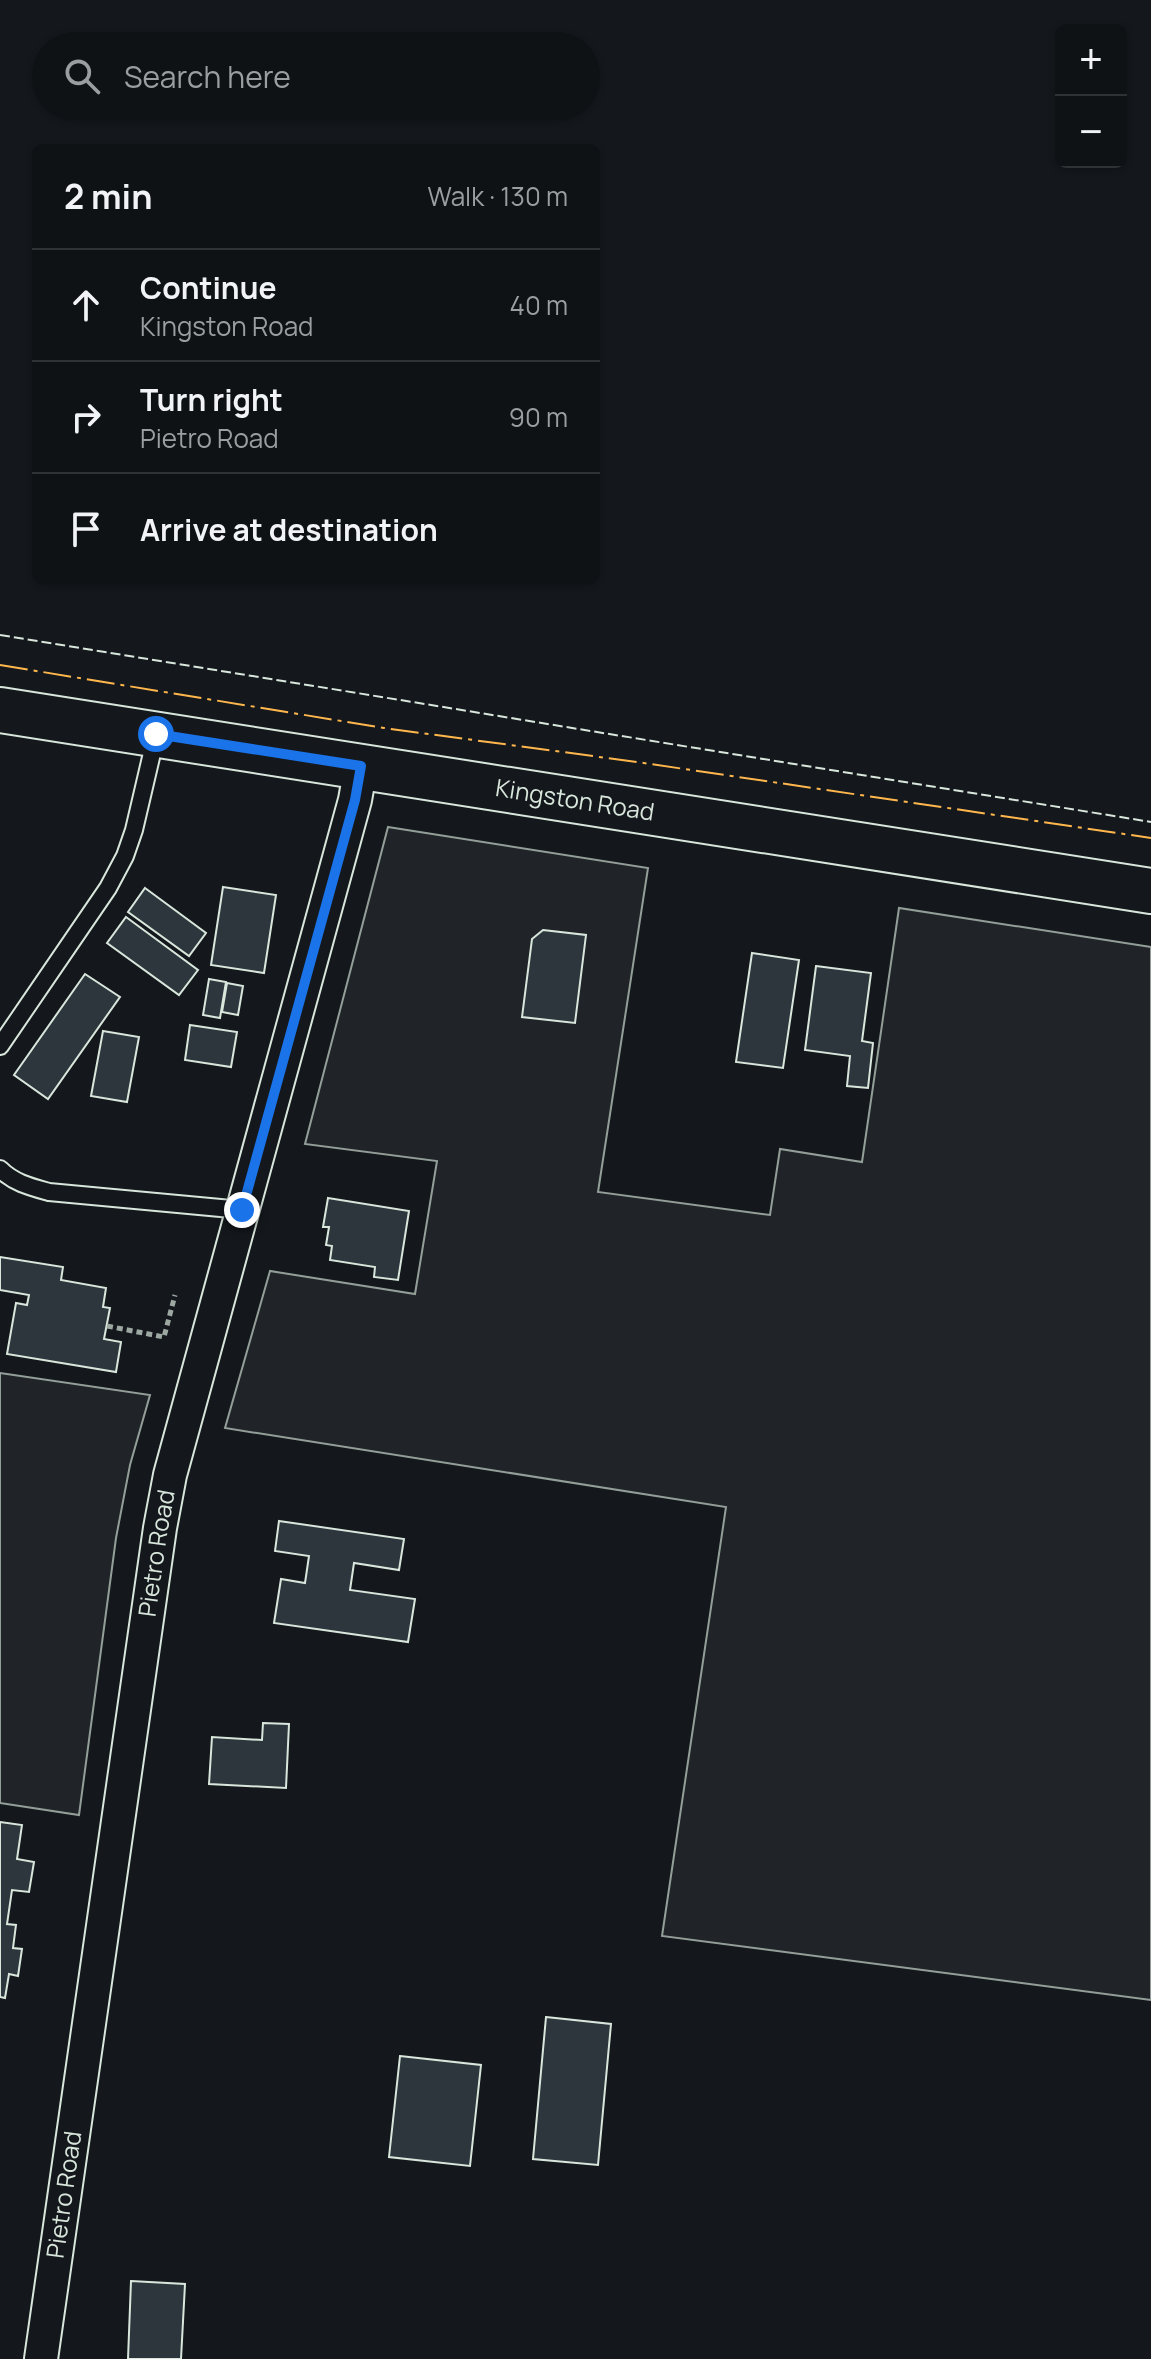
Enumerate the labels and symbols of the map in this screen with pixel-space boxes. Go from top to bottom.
route start [138,716,174,752]
street label: Kingston Road [493,770,657,828]
route end [224,1192,260,1228]
street label: Pietro Road [129,1487,182,1619]
street label: Pietro Road [38,2129,88,2260]

